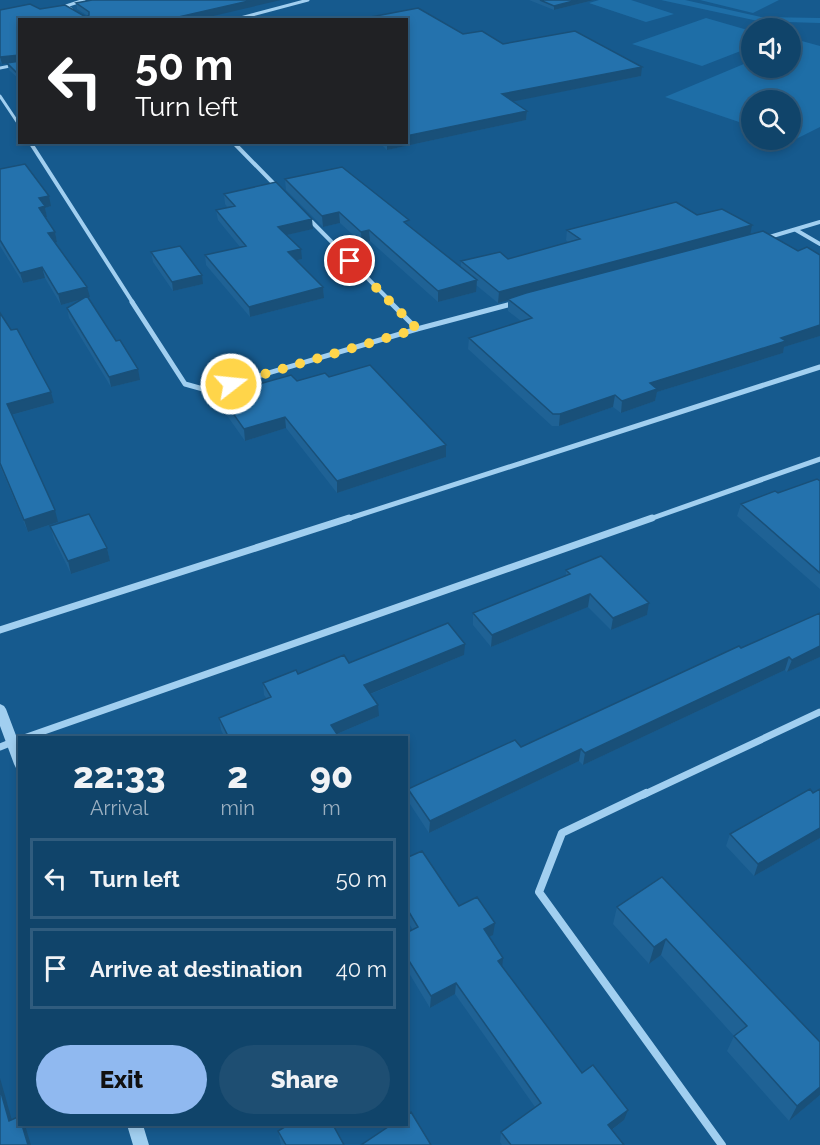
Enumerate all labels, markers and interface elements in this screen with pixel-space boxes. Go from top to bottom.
map controls [741,18,801,150]
button: sound [741,18,801,78]
text: 50 m [135,41,233,90]
icon: left [36,42,114,120]
button: search [741,90,801,150]
text: Turn left [135,91,238,122]
pin [324,235,375,286]
icon: arrive [333,244,366,277]
position arrow [199,352,263,416]
text: 22:33 [73,754,166,796]
text: 2 [227,754,248,796]
text: 90 [310,754,353,796]
text: Arrival [90,796,149,820]
text: min [220,796,255,820]
text: m [322,796,341,820]
icon: left [39,862,72,895]
text: Turn left [90,866,180,892]
text: 50 m [336,866,387,892]
icon: arrive [39,952,72,985]
text: Arrive at destination [90,956,303,982]
text: 40 m [336,956,387,982]
button: Exit [36,1045,207,1114]
button: Share [219,1045,390,1114]

